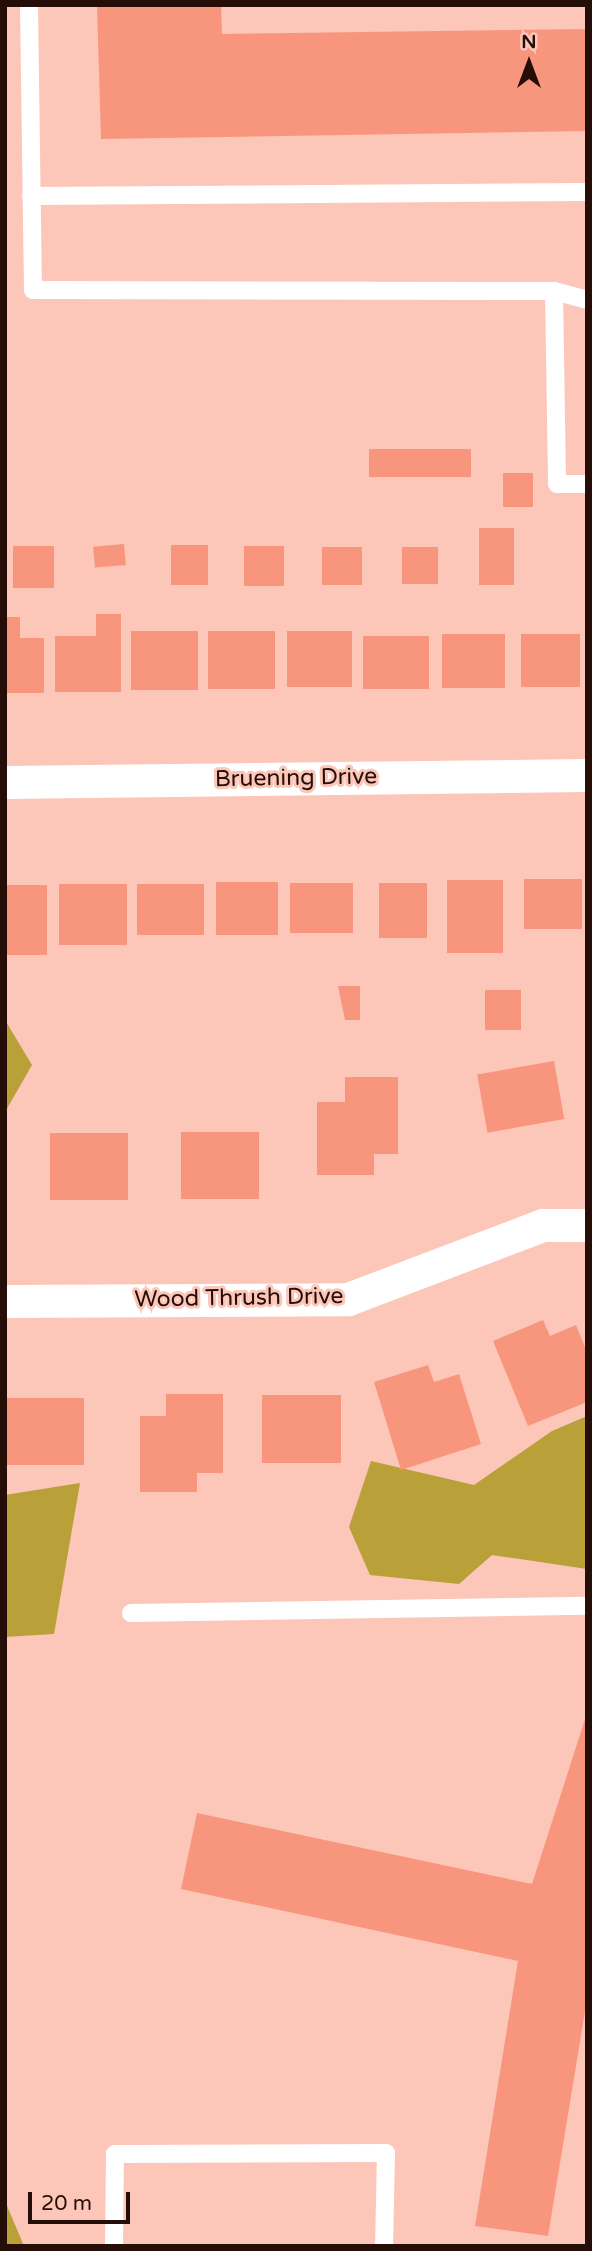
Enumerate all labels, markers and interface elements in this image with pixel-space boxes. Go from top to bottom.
north arrow [494,28,564,98]
text: N [521,31,537,53]
street label: Bruening Drive [215,763,377,793]
street label: Wood Thrush Drive [134,1282,344,1314]
scale bar [32,2178,133,2222]
text: 20 m [41,2191,92,2216]

